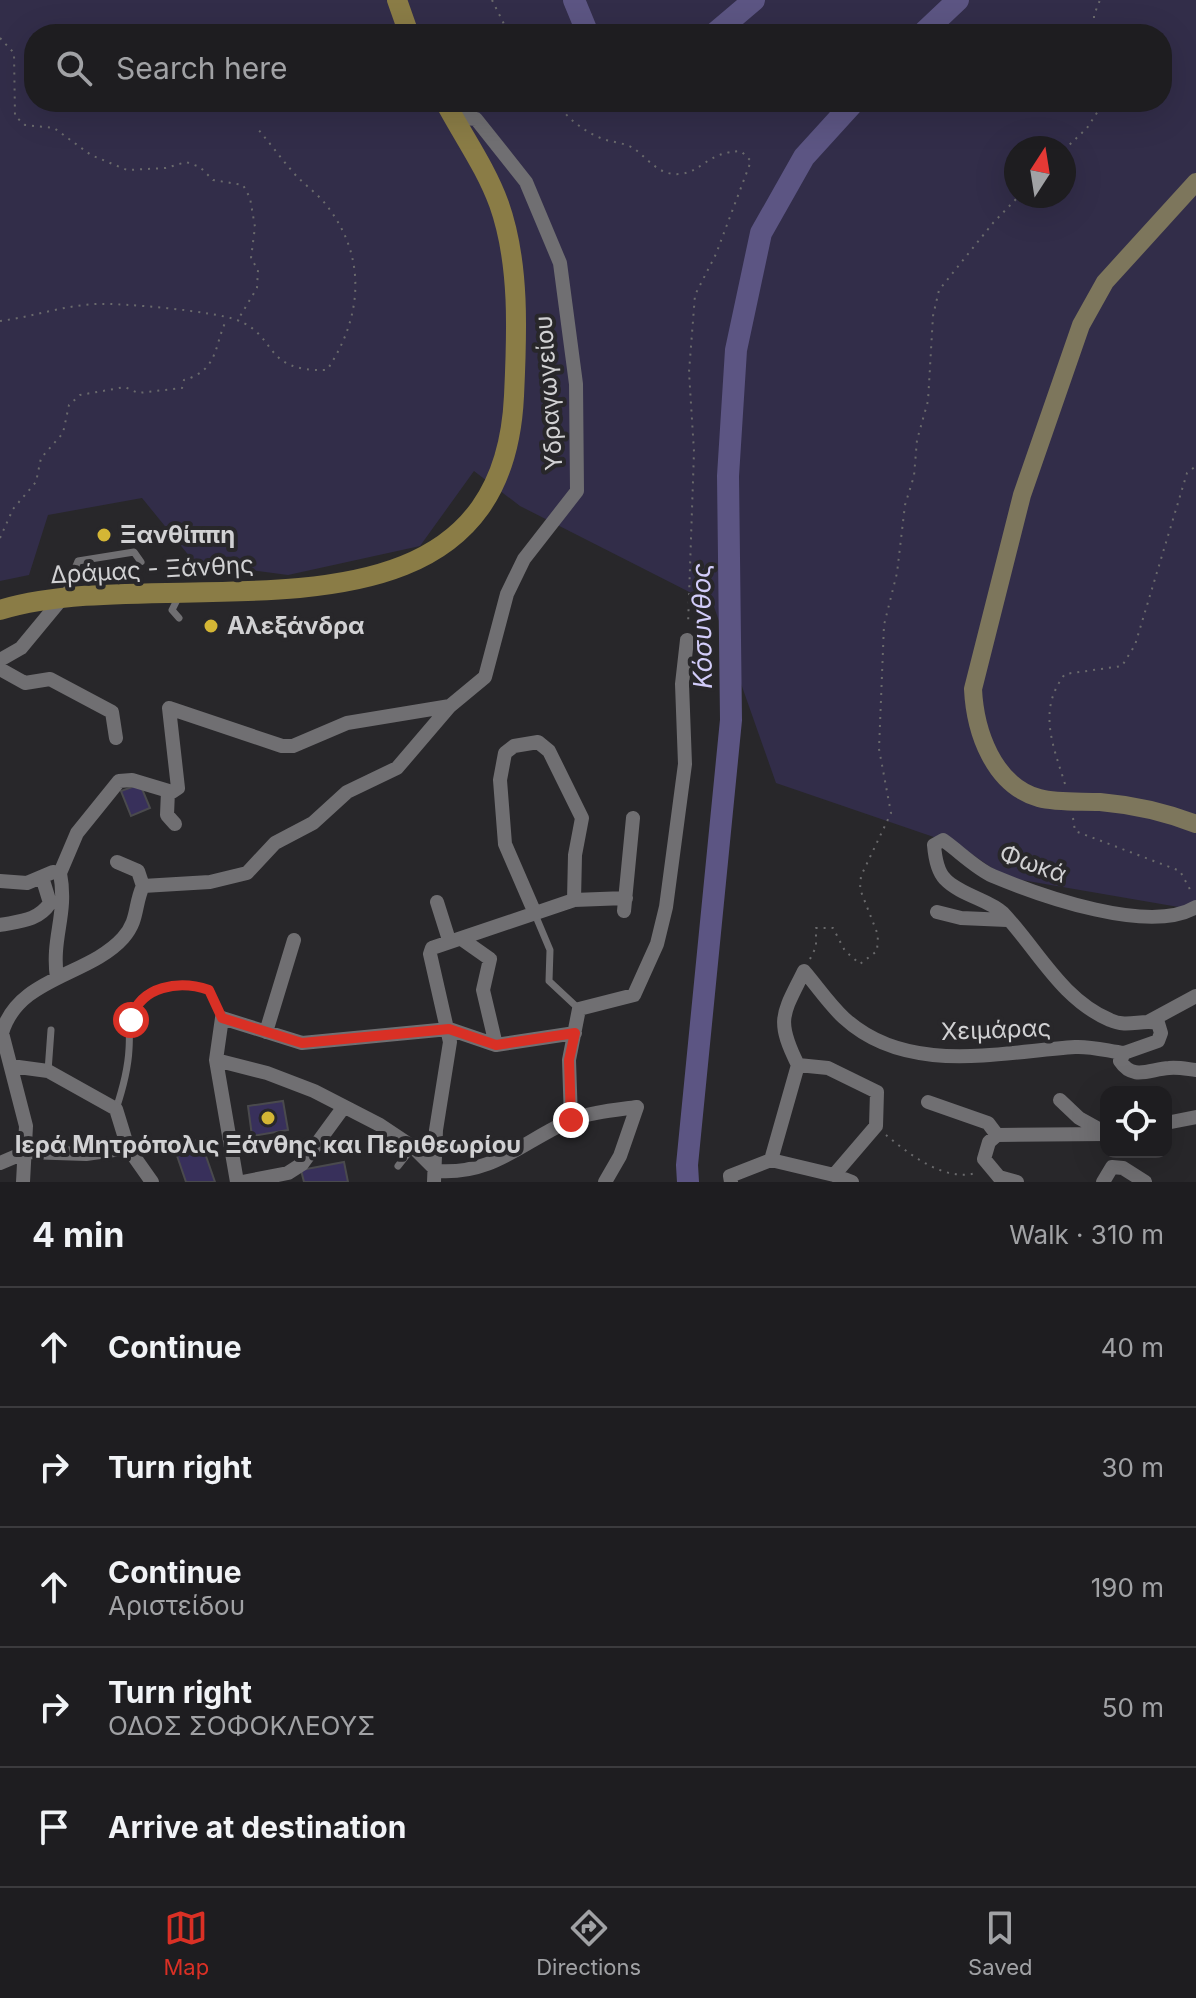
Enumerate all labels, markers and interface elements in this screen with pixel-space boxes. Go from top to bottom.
search box [24,24,1172,112]
icon: search [52,46,96,90]
text: Search here [116,50,288,86]
north arrow [1004,136,1076,208]
street label: Υδραγωγείου [529,315,568,472]
place label: Ξανθίππη [120,520,235,549]
marker: Ξανθίππη [95,526,113,544]
street label: Δράμας - Ξάνθης [49,550,254,589]
water label: Κόσυνθος [685,563,718,689]
place label: Αλεξάνδρα [227,611,365,640]
marker: Αλεξάνδρα [202,617,220,635]
street label: Φωκά [996,838,1071,889]
route start [113,1002,149,1038]
street label: Χειμάρας [940,1013,1052,1046]
map controls [1100,1086,1172,1158]
button: locate [1100,1086,1172,1158]
route end [553,1102,589,1138]
marker: Ιερά Μητρόπολις Ξάνθης και Περιθεωρίου [259,1109,277,1127]
place label: Ιερά Μητρόπολις Ξάνθης και Περιθεωρίου [15,1130,521,1159]
text: 4 min [32,1214,124,1255]
text: Walk · 310 m [1009,1219,1164,1250]
icon: ahead [32,1325,76,1369]
text: Continue [108,1329,242,1365]
text: 40 m [1101,1332,1164,1363]
icon: right [32,1445,76,1489]
text: Turn right [108,1449,252,1485]
text: 30 m [1101,1452,1164,1483]
text: Continue [108,1554,242,1590]
icon: ahead [32,1565,76,1609]
text: 190 m [1091,1572,1164,1603]
text: Αριστείδου [108,1590,245,1621]
text: Turn right [108,1674,252,1710]
icon: right [32,1685,76,1729]
text: 50 m [1102,1692,1164,1723]
text: ΟΔΟΣ ΣΟΦΟΚΛΕΟΥΣ [108,1710,375,1741]
icon: arrive [32,1805,76,1849]
text: Arrive at destination [108,1809,406,1845]
tab: Map [164,1906,209,1980]
tab: Directions [536,1906,641,1980]
tab: Saved [968,1906,1032,1980]

